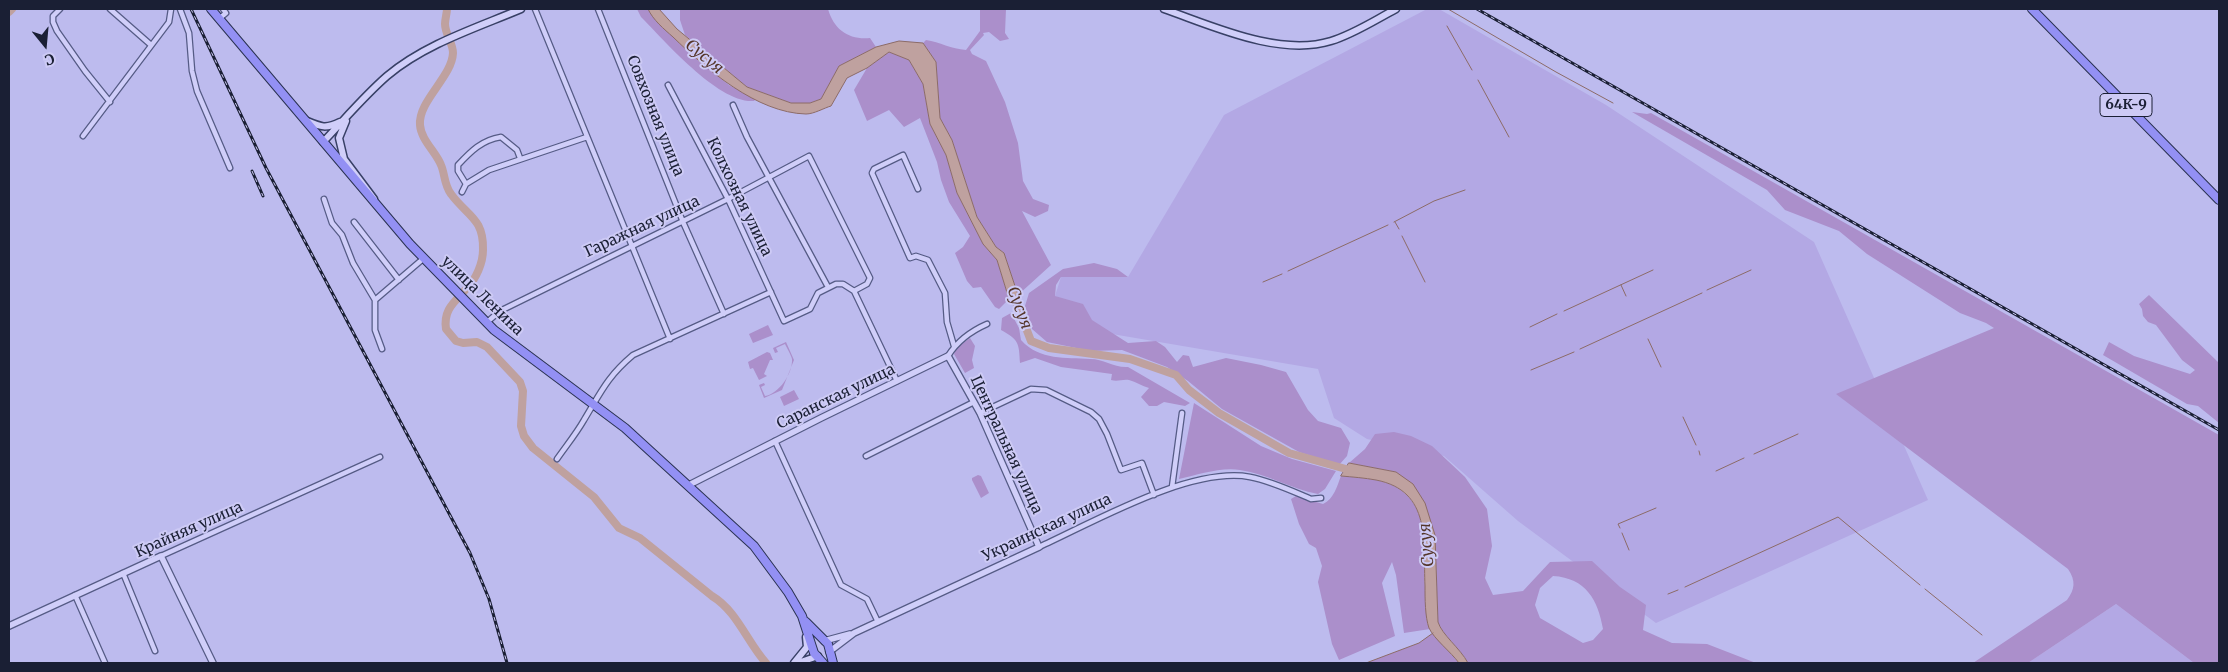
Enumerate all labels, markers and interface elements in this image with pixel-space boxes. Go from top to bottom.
north arrow [20,20,70,70]
water label: Сусуя [681,36,727,78]
text: С [42,49,56,69]
street label: Совхозная улица [623,53,687,179]
road number: 64К-9 [2100,94,2152,116]
street label: Колхозная улица [702,135,776,259]
street label: Гаражная улица [582,192,702,262]
street label: улица Ленина [437,252,527,340]
water label: Сусуя [1002,284,1036,332]
street label: Саранская улица [774,361,898,433]
street label: Центральная улица [966,373,1046,517]
street label: Украинская улица [980,490,1114,566]
street label: Крайняя улица [133,498,245,562]
water label: Сусуя [1416,522,1438,568]

